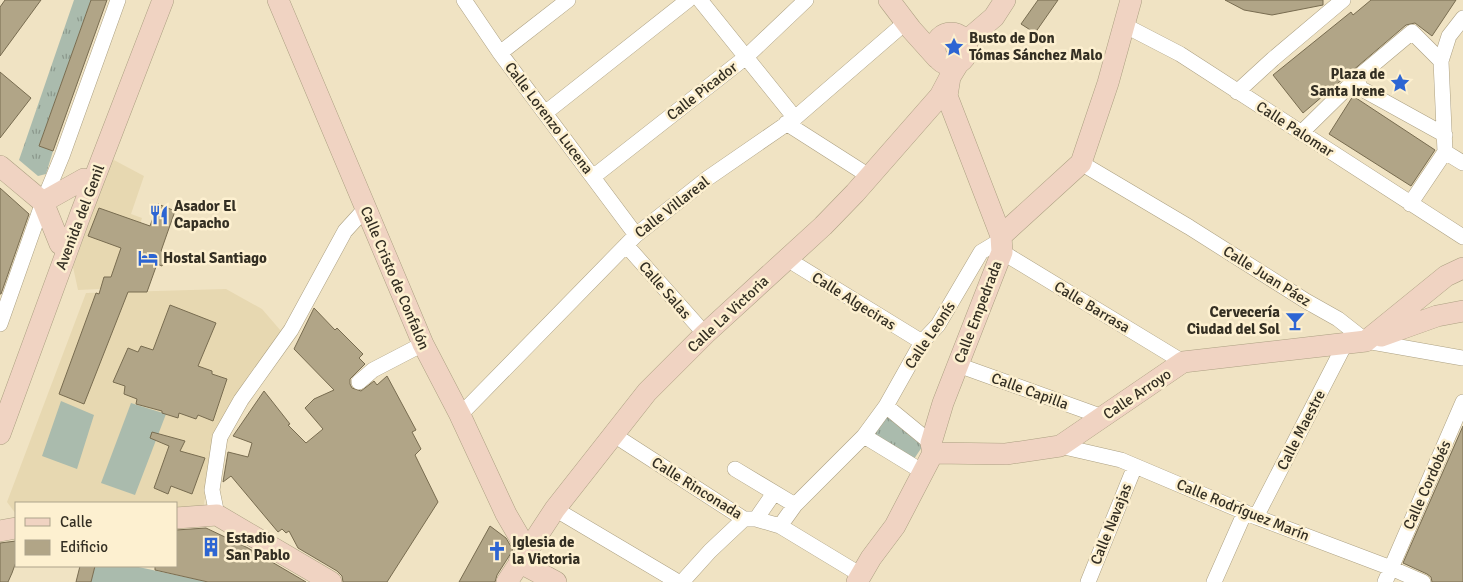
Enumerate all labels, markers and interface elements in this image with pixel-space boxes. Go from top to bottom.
place label: Busto de Don Tómas Sánchez Malo [969,29,1103,64]
place icon: Busto de Don Tómas Sánchez Malo [943,36,965,58]
street label: Calle Lorenzo Lucena [501,58,597,178]
street label: Calle Picador [663,58,741,124]
place label: Plaza de Santa Irene [1311,65,1385,100]
place icon: Plaza de Santa Irene [1389,72,1411,94]
street label: Calle Palomar [1253,97,1338,161]
street label: Avenida del Genil [52,162,108,272]
street label: Calle Villareal [631,172,713,242]
place label: Asador El Capacho [174,197,237,232]
restaurant icon: Asador El Capacho [148,204,170,226]
street label: Calle Cristo de Confalón [357,204,433,352]
street label: Calle Juan Páez [1220,242,1314,310]
hotel icon: Hostal Santiago [137,247,159,269]
place label: Hostal Santiago [163,249,267,267]
street label: Calle Salas [635,258,695,323]
street label: Calle Empedrada [950,258,1006,366]
street label: Calle Algeciras [809,268,900,334]
street label: Calle La Victoria [684,272,772,356]
street label: Calle Barrasa [1051,277,1133,337]
street label: Calle Leonís [901,298,959,372]
place label: Cervecería Ciudad del Sol [1187,303,1280,338]
bar icon: Cervecería Ciudad del Sol [1284,310,1306,332]
street label: Calle Arroyo [1100,365,1175,423]
street label: Calle Capilla [989,369,1071,413]
street label: Calle Maestre [1273,387,1329,473]
street label: Calle Cordobés [1399,437,1455,532]
street label: Calle Rinconada [648,453,746,523]
street label: Calle Rodríguez Marín [1174,475,1312,545]
street label: Calle Navajas [1087,480,1136,567]
legend [15,502,178,567]
text: Calle [60,513,93,531]
place label: Estadio San Pablo [226,529,290,564]
place label: Iglesia de la Victoria [512,533,580,568]
building icon: Estadio San Pablo [200,536,222,558]
text: Edificio [60,538,108,556]
church icon: Iglesia de la Victoria [486,540,508,562]

